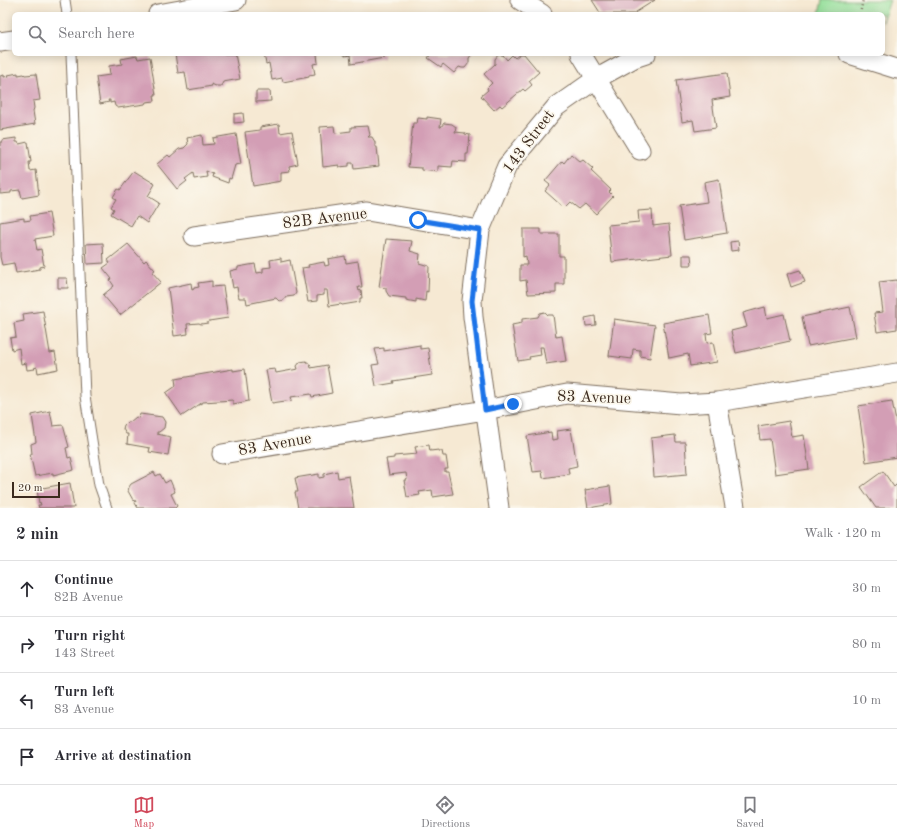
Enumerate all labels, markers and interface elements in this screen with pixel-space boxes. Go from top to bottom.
search box [12,12,885,56]
icon: search [26,23,48,45]
text: Search here [58,27,135,42]
street label: 143 Street [500,107,558,177]
street label: 82B Avenue [282,206,368,232]
route start [409,211,427,229]
street label: 83 Avenue [557,389,631,407]
route end [504,395,522,413]
street label: 83 Avenue [237,431,313,459]
scale bar [12,480,60,499]
text: 20 m [18,483,43,494]
text: 2 min [16,526,59,543]
text: Walk · 120 m [804,527,881,540]
text: Continue [54,573,113,588]
icon: ahead [16,578,38,600]
text: 30 m [852,582,881,595]
text: 82B Avenue [54,591,123,604]
text: Turn right [54,629,125,644]
icon: right [16,634,38,656]
text: 80 m [852,638,881,651]
text: 143 Street [54,647,115,660]
text: Turn left [54,685,114,700]
icon: left [16,690,38,712]
text: 10 m [852,694,881,707]
text: 83 Avenue [54,703,114,716]
icon: arrive [16,746,38,768]
text: Arrive at destination [54,749,192,764]
tab: Map [133,794,155,832]
tab: Directions [421,794,470,832]
tab: Saved [736,794,764,832]

